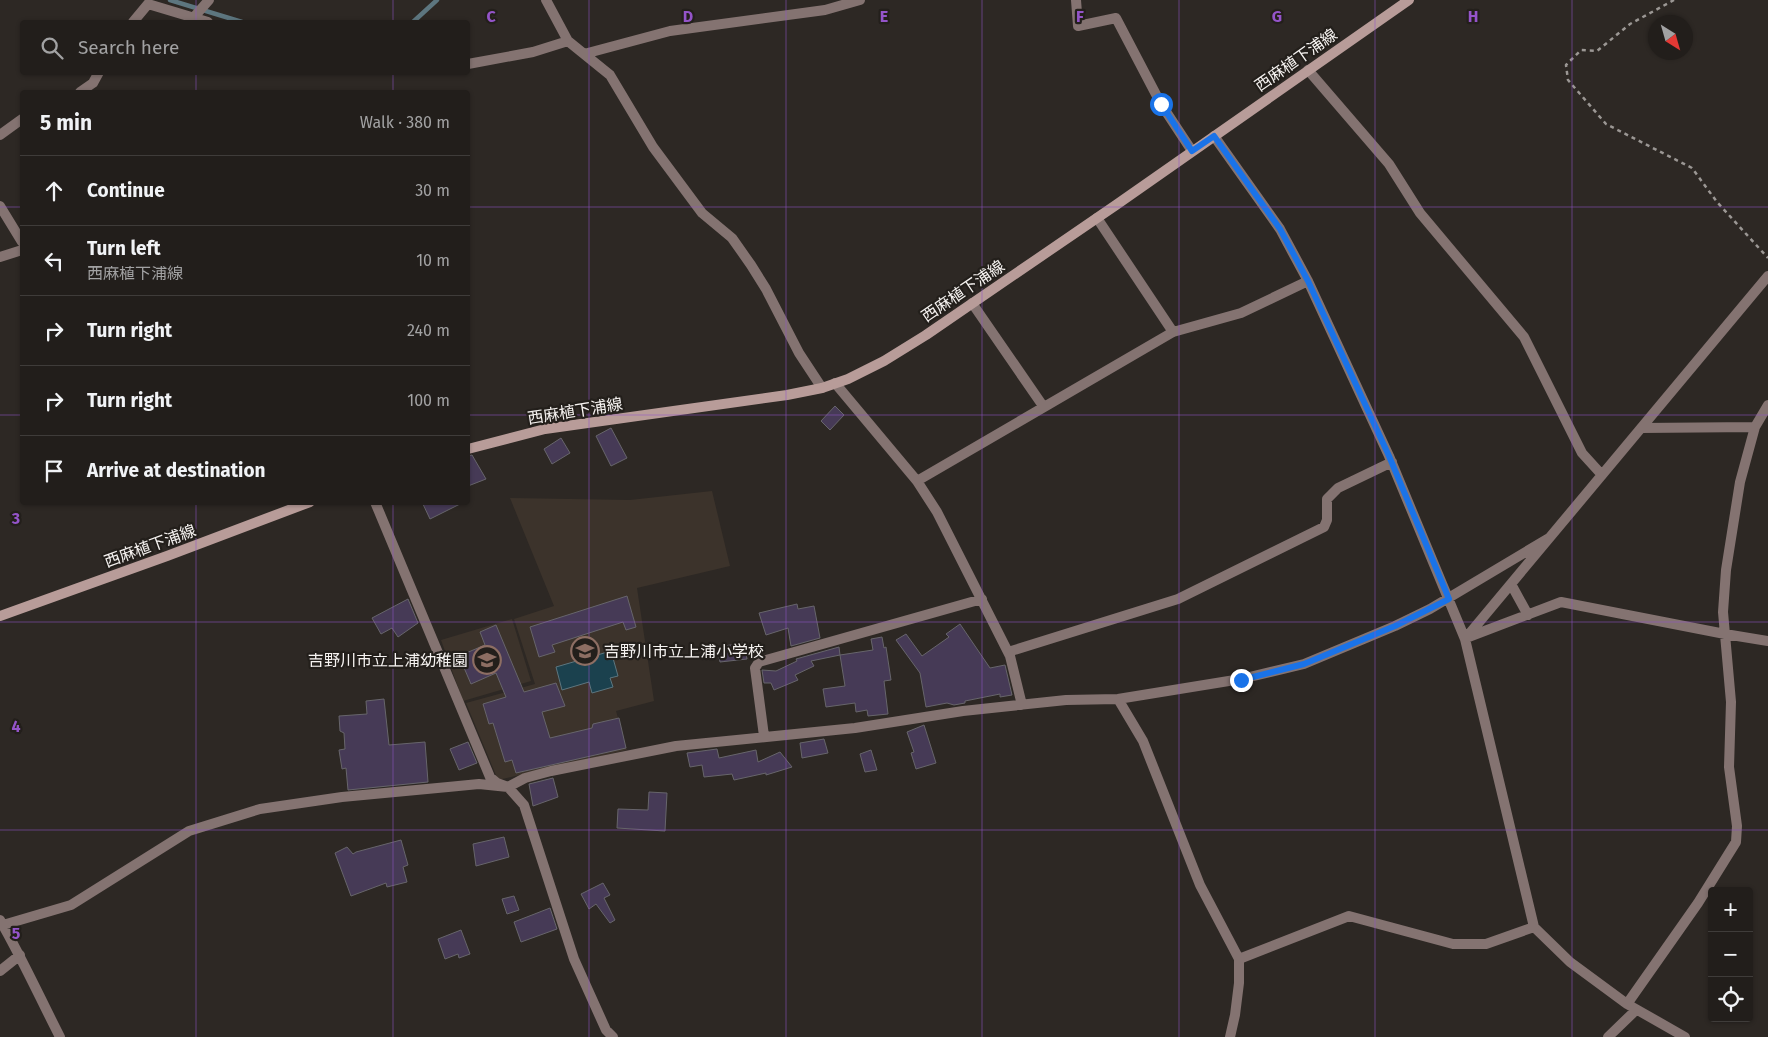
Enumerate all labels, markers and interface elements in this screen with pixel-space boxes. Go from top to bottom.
text: C [486,7,496,26]
text: D [683,7,693,26]
text: E [880,7,888,26]
text: F [1076,7,1084,26]
text: G [1272,7,1282,26]
text: H [1468,7,1478,26]
north arrow [1648,15,1693,60]
search box [20,20,470,75]
street label: 西麻植下浦線 [1251,25,1341,95]
icon: search [38,34,66,62]
text: Search here [78,36,179,59]
route start [1150,93,1173,116]
text: 5 min [40,110,92,136]
text: Walk · 380 m [360,113,450,132]
icon: ahead [40,177,68,205]
text: Continue [87,179,165,202]
text: 30 m [415,181,450,200]
text: Turn left [87,237,161,260]
icon: left [40,247,68,275]
text: 10 m [416,251,450,270]
street label: 西麻植下浦線 [918,256,1008,326]
text: 西麻植下浦線 [87,264,183,283]
icon: right [40,317,68,345]
text: Turn right [87,319,172,342]
text: 240 m [407,321,450,340]
icon: right [40,387,68,415]
text: Turn right [87,389,172,412]
text: 100 m [407,391,450,410]
street label: 西麻植下浦線 [526,394,624,428]
icon: arrive [40,457,68,485]
text: Arrive at destination [87,459,266,482]
text: 3 [11,509,20,528]
street label: 西麻植下浦線 [102,521,198,571]
school or university icon: 吉野川市立上浦小学校 [570,636,600,666]
place label: 吉野川市立上浦小学校 [604,642,764,661]
school or university icon: 吉野川市立上浦幼稚園 [472,645,502,675]
place label: 吉野川市立上浦幼稚園 [308,651,468,670]
route end [1230,669,1253,692]
text: 4 [11,717,21,736]
map controls [1708,887,1753,1022]
button: + [1708,887,1753,932]
text: 5 [12,924,21,943]
button: − [1708,932,1753,977]
button: locate [1708,977,1753,1022]

